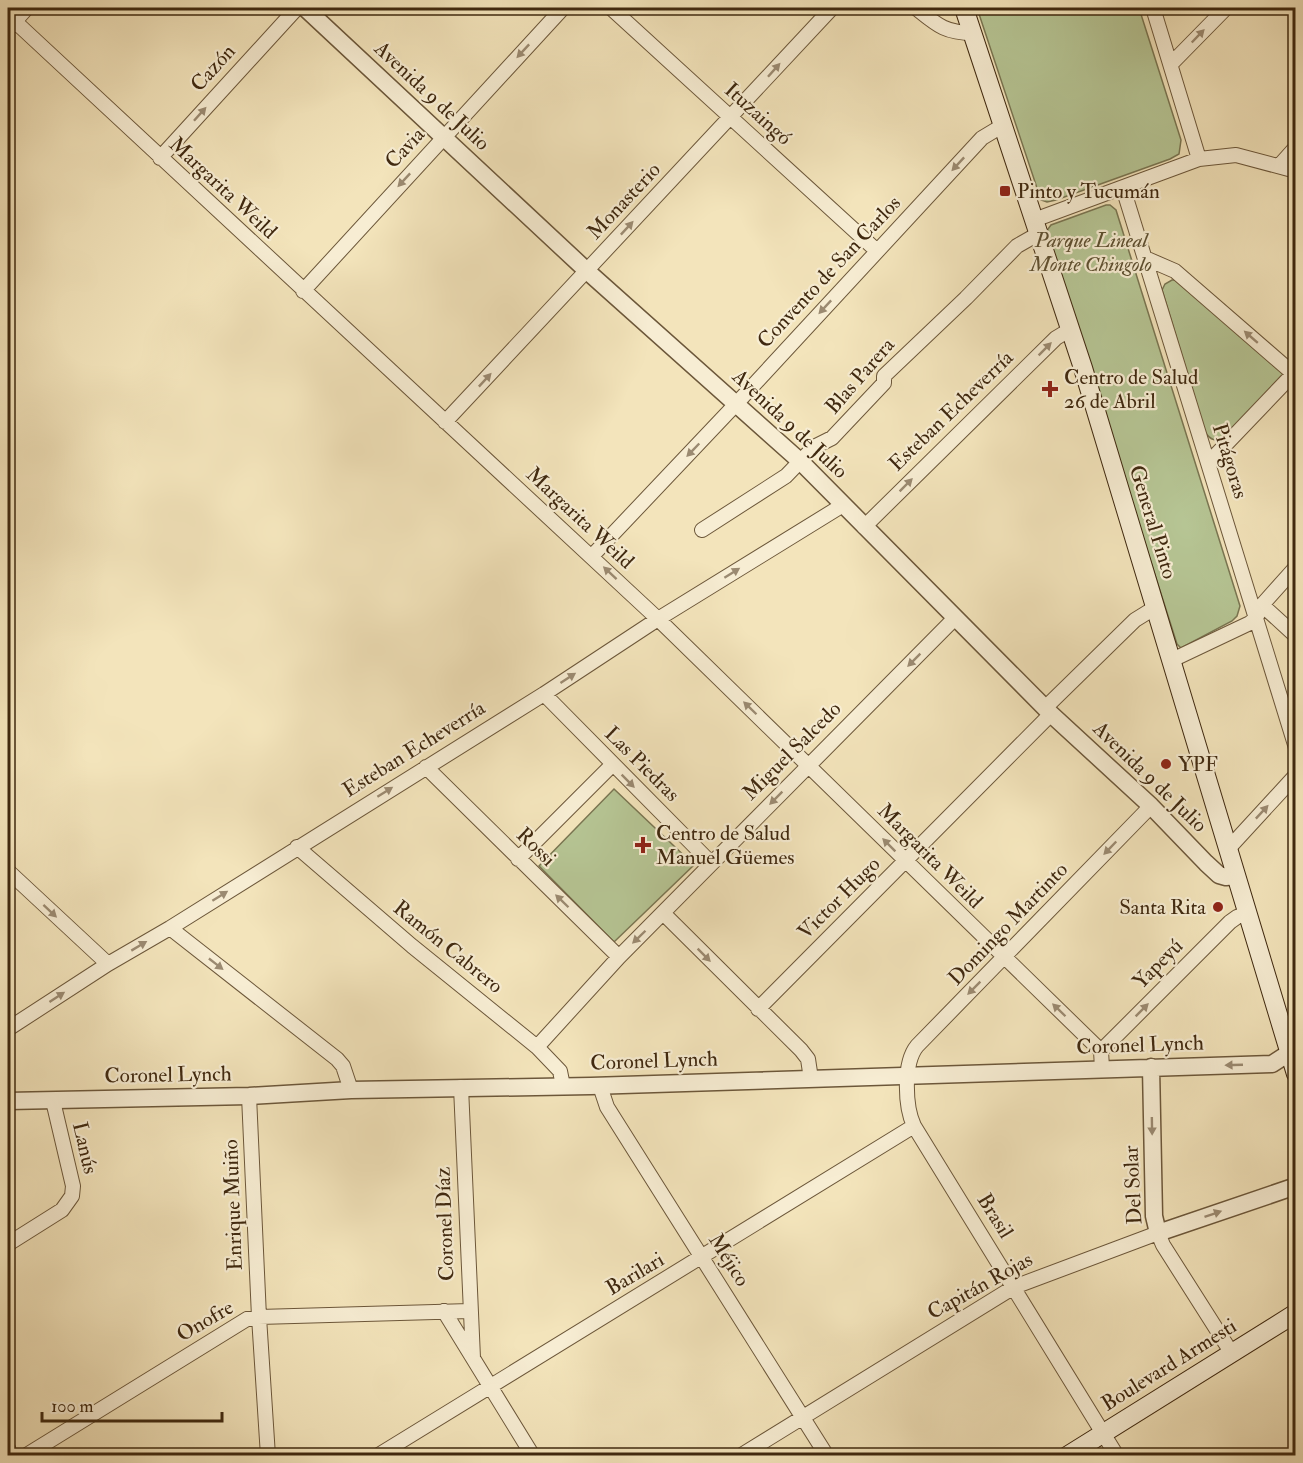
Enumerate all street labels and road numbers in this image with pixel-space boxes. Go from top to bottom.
street label: Avenida 9 de Julio [368,35,496,157]
street label: Cazón [185,38,242,97]
street label: Ituzaingó [719,77,797,151]
street label: Cavia [379,121,431,174]
street label: Margarita Weild [163,131,283,245]
street label: Monasterio [581,157,667,245]
street label: Convento de San Carlos [751,190,907,354]
street label: Blas Parera [819,332,901,420]
street label: Esteban Echeverría [883,344,1019,477]
street label: Avenida 9 de Julio [726,363,854,485]
street label: Pitágoras [1206,420,1254,502]
street label: Margarita Weild [520,461,640,575]
street label: General Pinto [1123,462,1183,582]
street label: Esteban Echeverría [338,694,491,804]
street label: Miguel Salcedo [737,696,847,806]
street label: Avenida 9 de Julio [1086,715,1213,838]
street label: Las Piedras [599,721,685,807]
street label: Margarita Weild [872,798,989,915]
street label: Rossi [510,822,562,873]
street label: Victor Hugo [792,851,886,945]
street label: Domingo Martinto [942,857,1074,991]
street label: Ramón Cabrero [388,894,508,1000]
street label: Yapeyú [1127,933,1189,995]
street label: Coronel Lynch [1076,1029,1204,1061]
street label: Coronel Lynch [590,1045,718,1077]
street label: Coronel Lynch [104,1060,232,1090]
street label: Lanús [66,1119,104,1177]
street label: Enrique Muiño [217,1139,249,1271]
street label: Del Solar [1117,1145,1149,1225]
street label: Coronel Díaz [430,1166,460,1282]
street label: Brasil [971,1188,1020,1244]
street label: Méjico [702,1228,756,1292]
street label: Barilari [601,1246,669,1302]
street label: Capitán Rojas [923,1246,1037,1326]
street label: Onofre [172,1294,238,1348]
street label: Boulevard Armesti [1096,1312,1242,1417]

